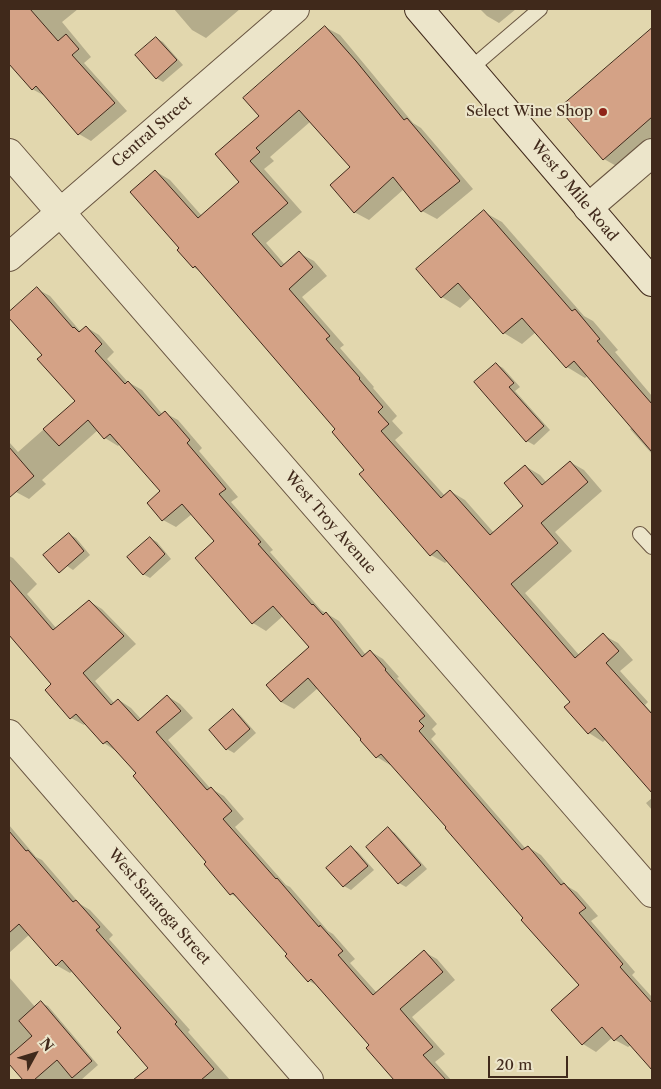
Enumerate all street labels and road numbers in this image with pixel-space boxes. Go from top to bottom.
street label: Central Street [108,92,196,172]
street label: West 9 Mile Road [527,137,621,245]
street label: West Troy Avenue [281,468,379,578]
street label: West Saratoga Street [104,846,214,968]

